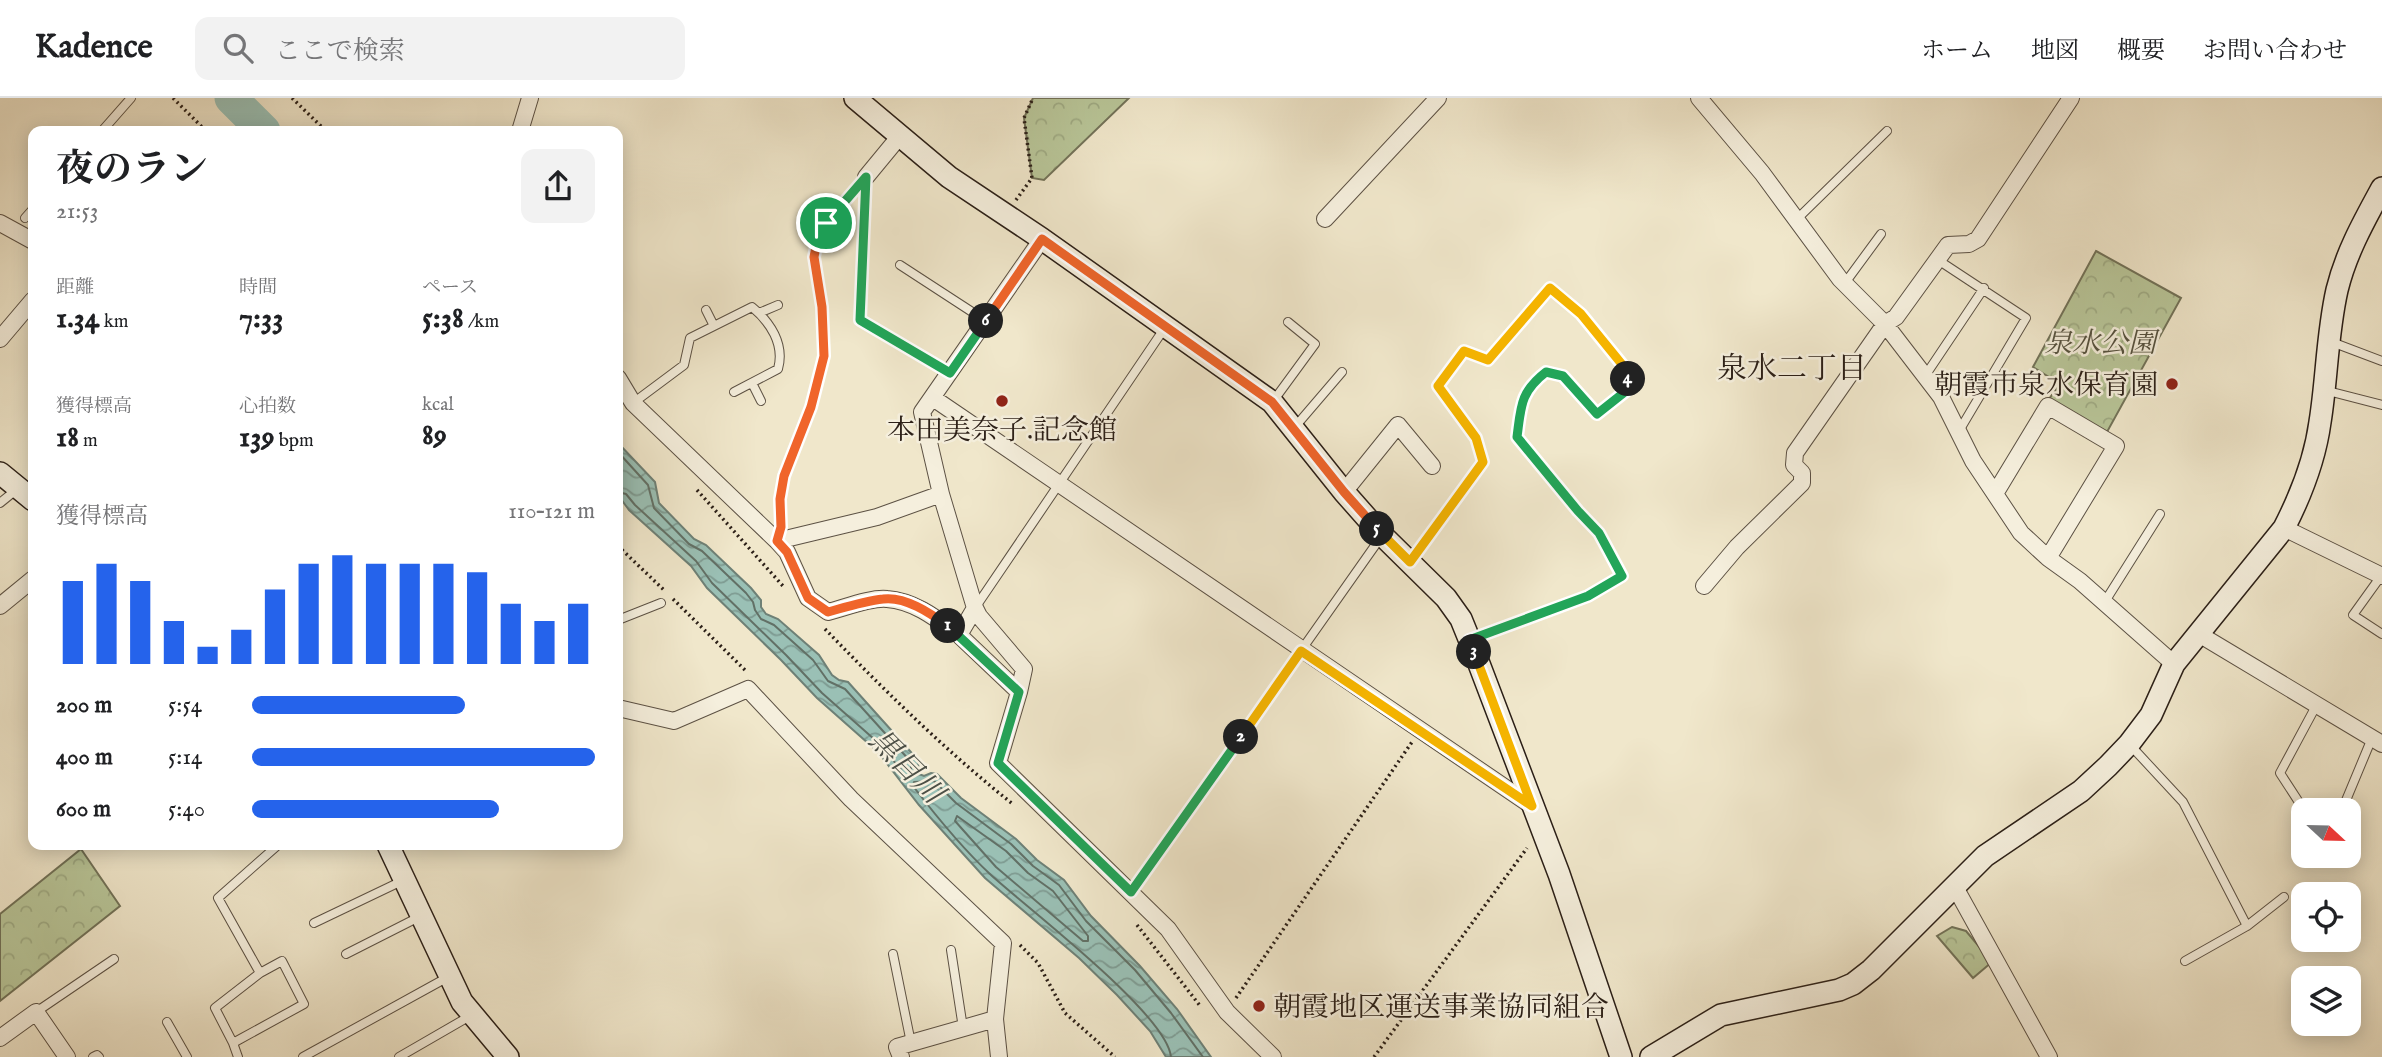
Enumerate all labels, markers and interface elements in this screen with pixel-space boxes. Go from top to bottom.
search box [195,17,685,80]
text: Kadence [35,27,153,69]
icon: search [219,29,257,67]
text: ここで検索 [275,35,405,68]
text: ホーム [1921,36,1993,67]
text: 地図 [2031,36,2079,67]
text: 概要 [2117,36,2165,67]
text: お問い合わせ [2203,36,2347,67]
text: 夜のラン [56,147,208,195]
button: share [521,149,595,223]
pin [796,193,856,253]
text: 21:53 [56,197,98,226]
icon: arrive [807,204,845,242]
text: 距離 [56,276,94,300]
text: 時間 [239,276,277,300]
text: ペース [422,276,478,300]
text: 1.34 [56,300,100,338]
text: 7:33 [239,300,283,338]
text: 5:38 [422,300,464,338]
pin: 6 [968,304,1004,339]
text: 6 [981,308,990,332]
text: km [100,310,129,334]
text: /km [464,310,499,334]
park label: 泉水公園 [2044,327,2160,362]
district label: 泉水二丁目 [1717,351,1867,389]
pin: 4 [1610,362,1646,396]
text: 4 [1623,366,1632,390]
place label: 朝霞市泉水保育園 [1934,369,2158,404]
marker: 朝霞市泉水保育園 [2164,376,2180,392]
text: kcal [422,393,454,417]
marker: 本田美奈子.記念館 [994,393,1010,409]
text: 獲得標高 [56,395,132,419]
text: 心拍数 [239,395,296,419]
place label: 本田美奈子.記念館 [887,414,1117,449]
text: 89 [422,417,447,455]
text: 18 [56,419,79,457]
text: 139 [239,419,274,457]
text: m [79,429,98,453]
text: bpm [274,429,314,453]
text: 110–121 m [508,497,595,526]
text: 獲得標高 [56,502,148,531]
pin: 5 [1360,512,1394,546]
text: 5 [1373,516,1380,540]
pin: 1 [930,608,965,644]
text: 1 [944,613,951,637]
pin: 3 [1456,634,1492,670]
text: 3 [1470,639,1477,663]
text: 200 m [56,691,112,720]
text: 5:54 [168,691,202,720]
pin: 2 [1224,720,1258,754]
water label: 黒目川 [860,722,953,815]
text: 2 [1236,724,1245,748]
text: 400 m [56,743,113,772]
text: 5:14 [168,743,202,772]
text: 600 m [56,795,111,824]
text: 5:40 [168,795,205,824]
north arrow [2291,798,2361,868]
map controls [2291,798,2361,1036]
button: locate [2291,882,2361,952]
button: layers [2291,966,2361,1036]
place label: 朝霞地区運送事業協同組合 [1273,991,1609,1026]
marker: 朝霞地区運送事業協同組合 [1251,998,1267,1014]

